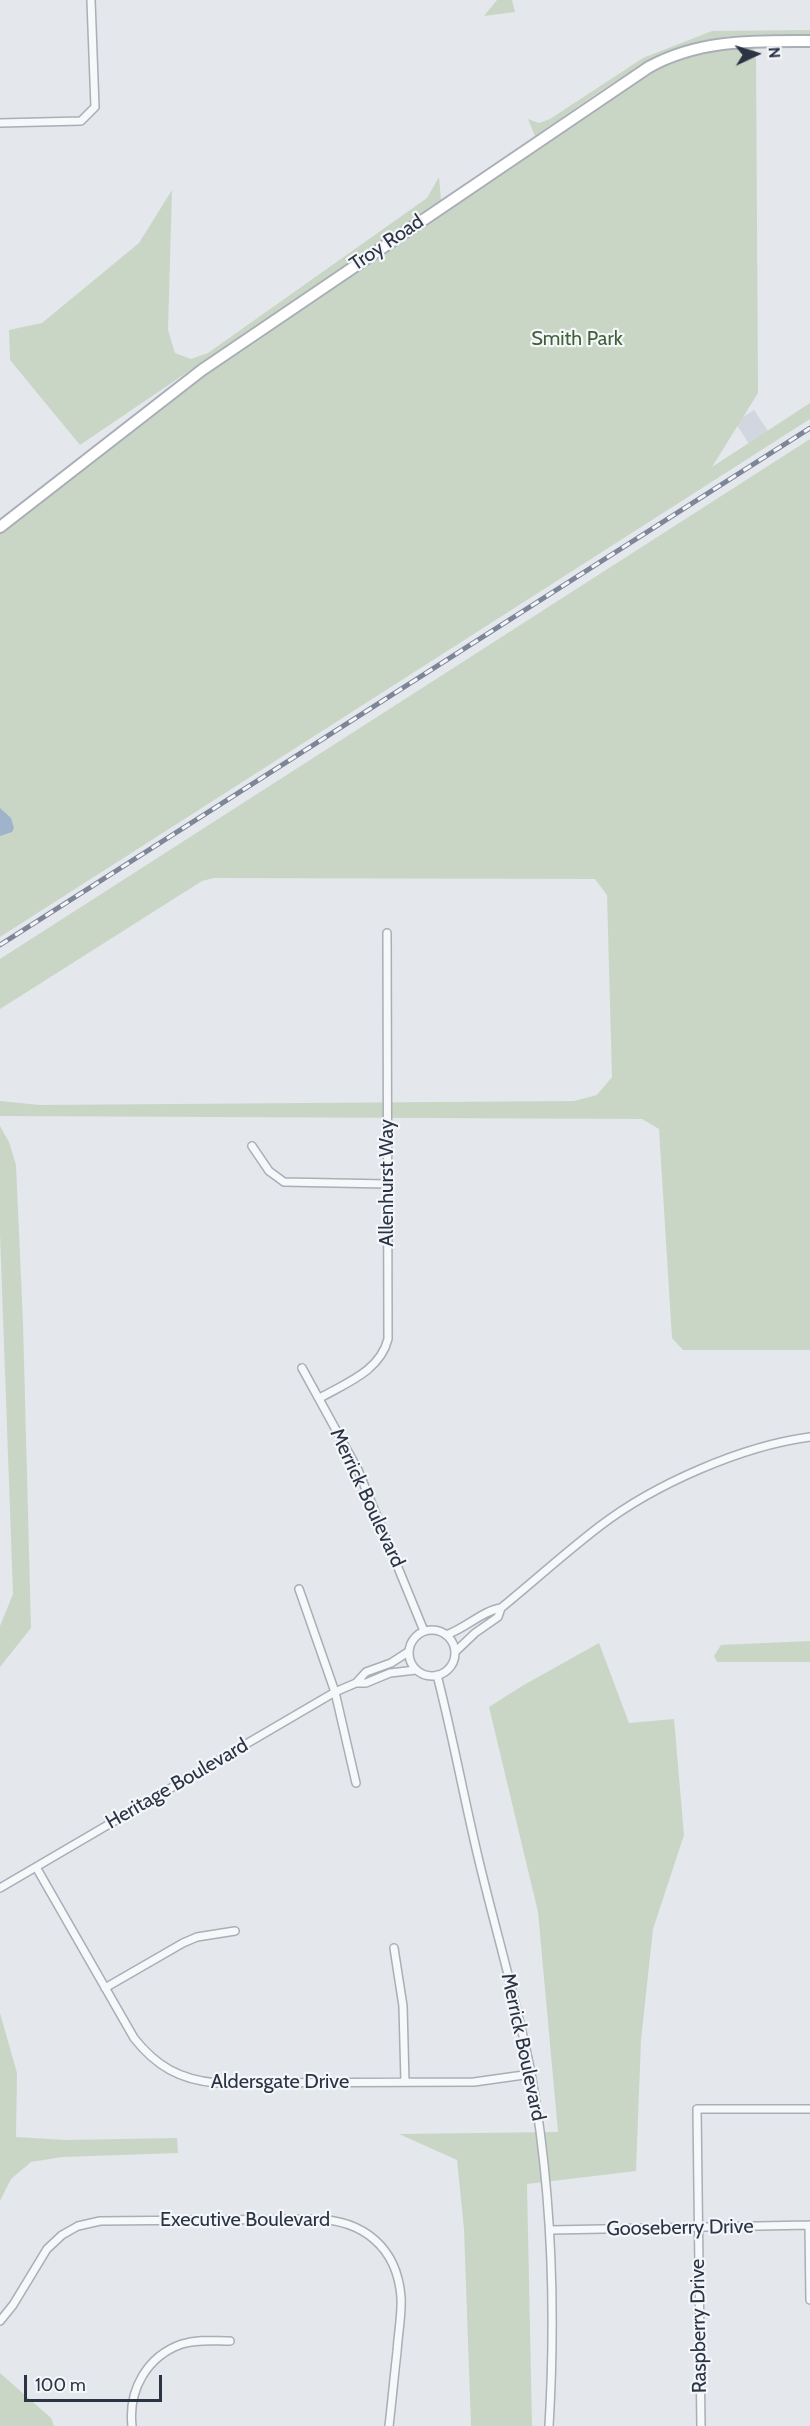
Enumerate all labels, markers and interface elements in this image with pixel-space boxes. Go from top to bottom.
north arrow [726,24,786,84]
text: N [765,46,784,59]
street label: Troy Road [346,210,428,276]
park label: Smith Park [531,327,623,351]
street label: Allenhurst Way [375,1119,399,1247]
street label: Merrick Boulevard [324,1425,410,1571]
street label: Heritage Boulevard [102,1734,252,1834]
street label: Merrick Boulevard [496,1971,550,2123]
street label: Aldersgate Drive [211,2070,349,2094]
street label: Executive Boulevard [160,2208,330,2232]
street label: Gooseberry Drive [606,2215,754,2241]
street label: Raspberry Drive [686,2259,712,2393]
scale bar [27,2363,165,2401]
text: 100 m [35,2374,86,2396]

